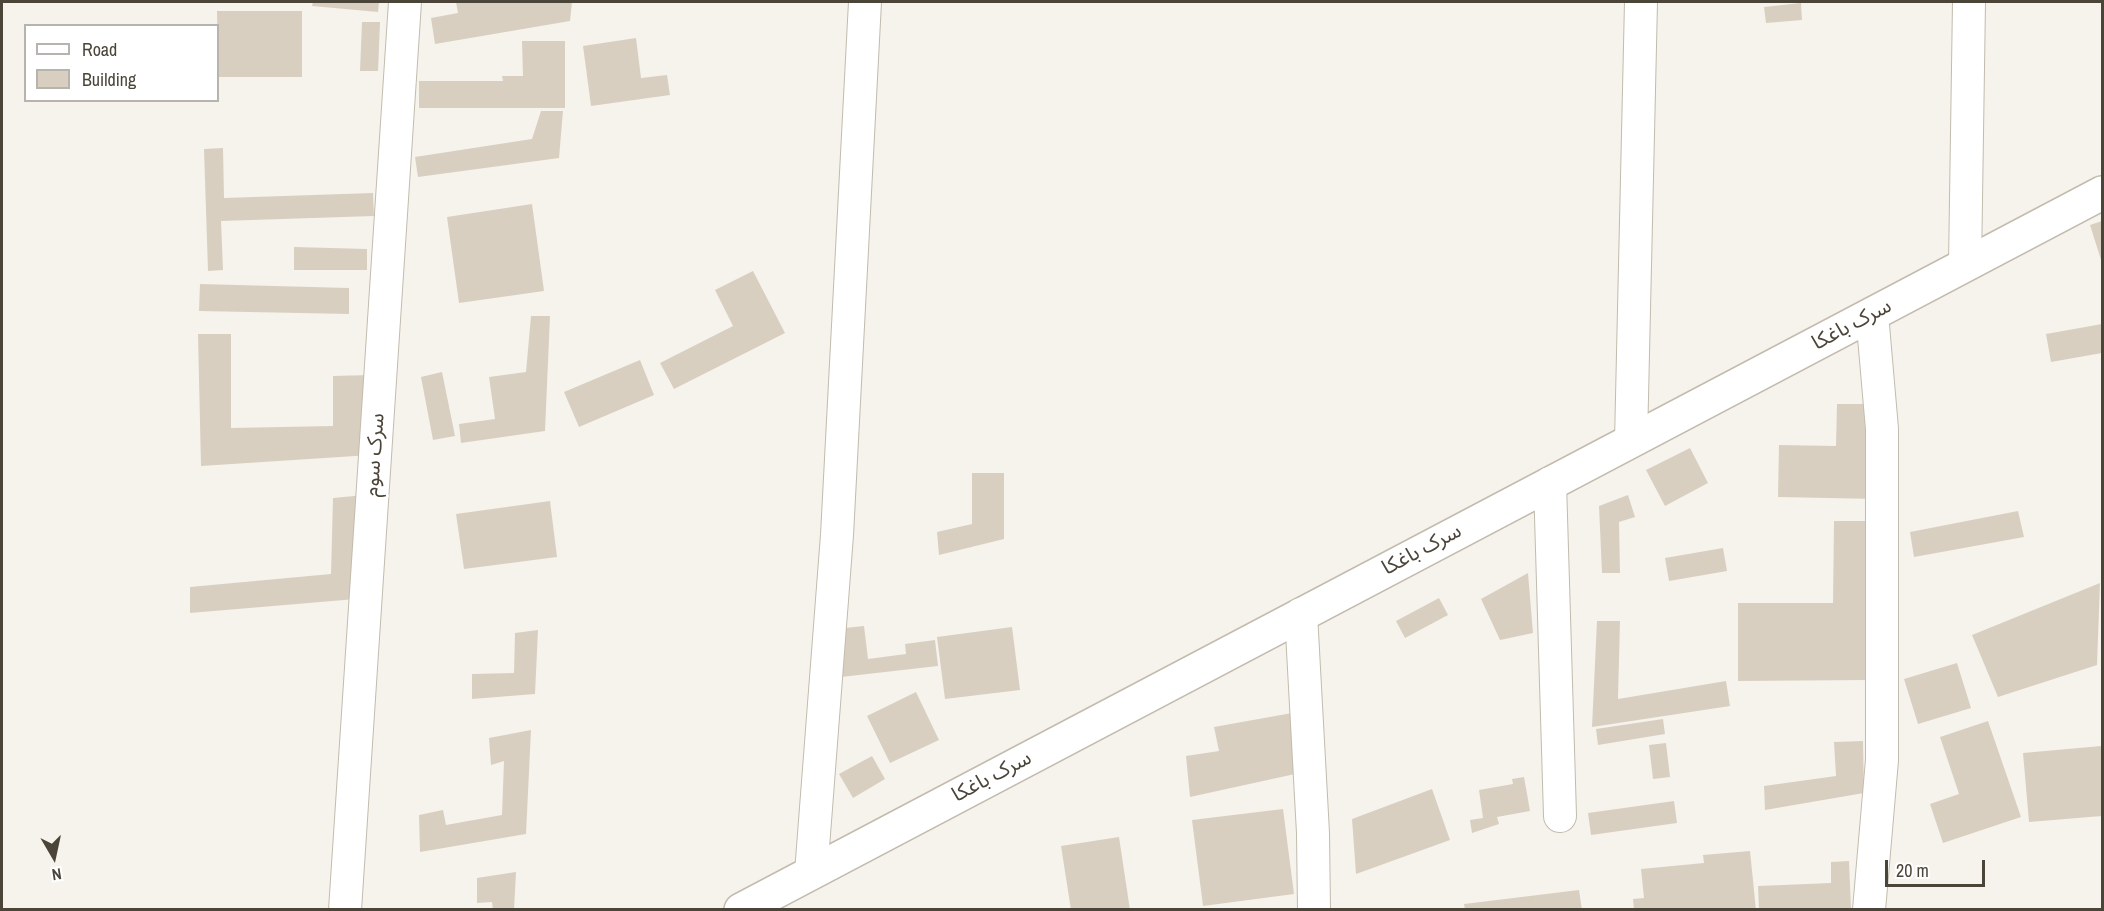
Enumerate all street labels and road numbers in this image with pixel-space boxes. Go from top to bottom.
street label: سرک باغکا [1808,294,1896,356]
street label: سرک سوم [360,412,390,498]
street label: سرک باغکا [1378,519,1466,581]
street label: سرک باغکا [948,746,1036,808]

